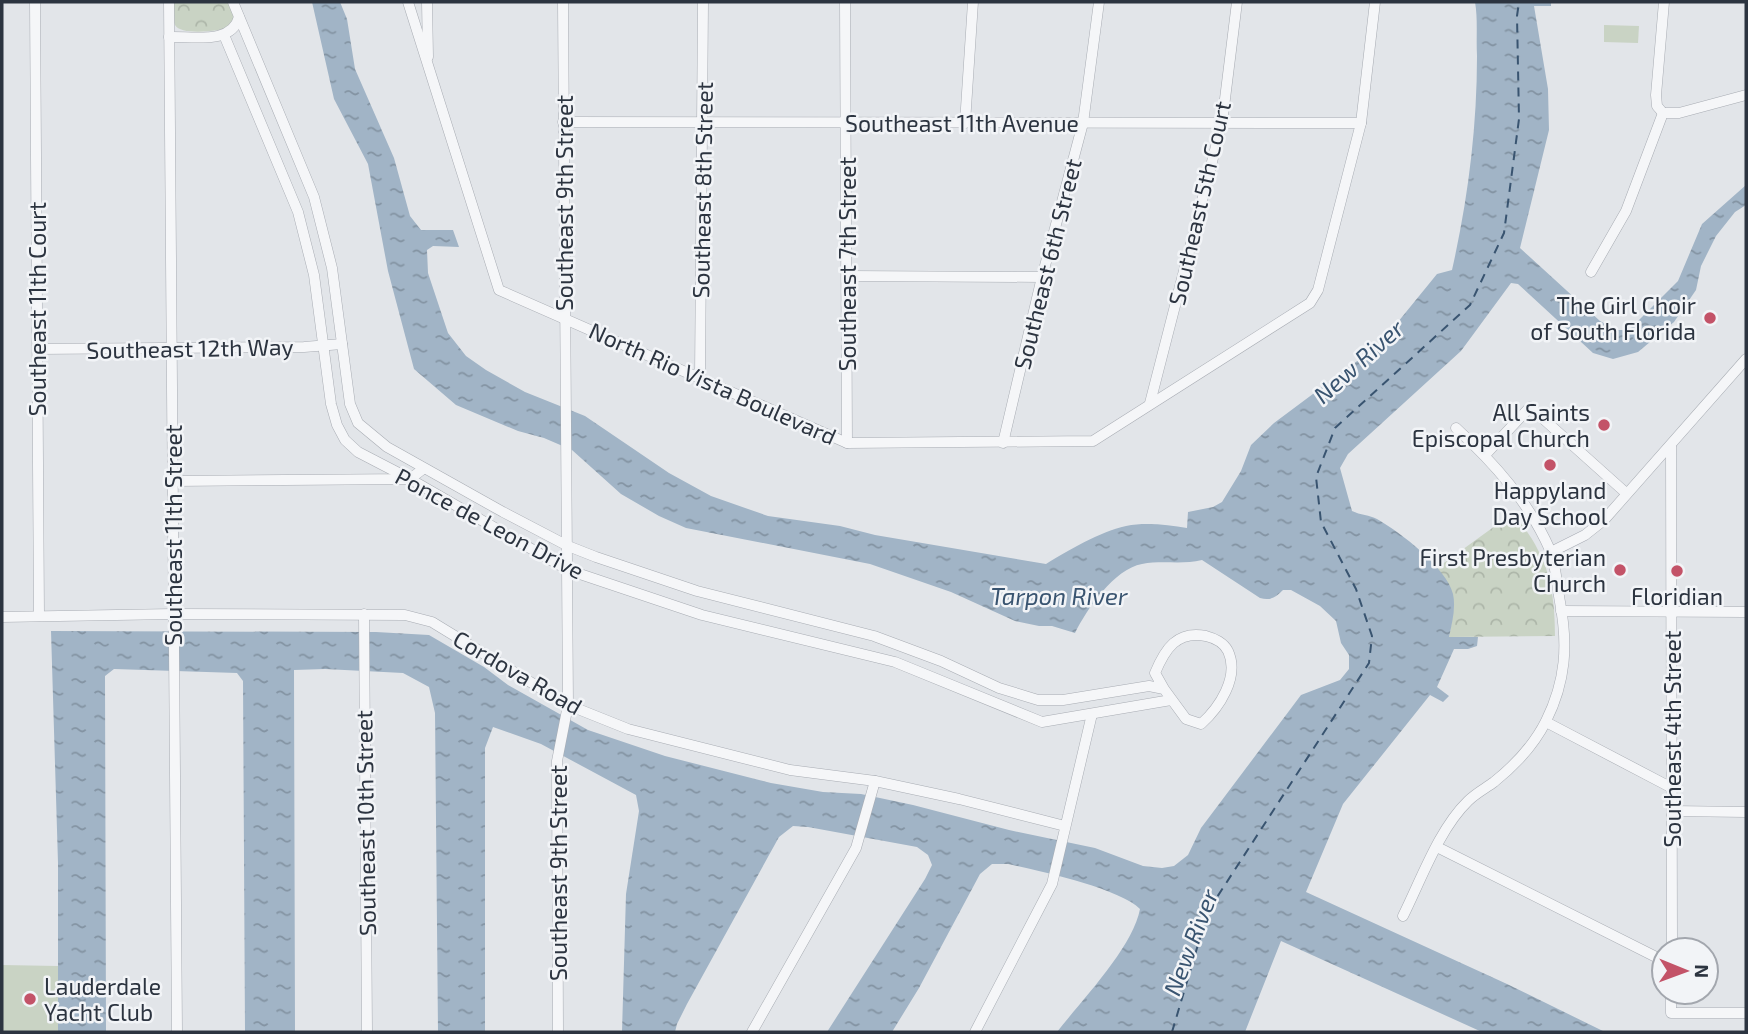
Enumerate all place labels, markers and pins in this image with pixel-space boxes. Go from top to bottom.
place label: The Girl Choir of South Florida [1530,291,1696,345]
marker: The Girl Choir of South Florida [1702,310,1718,326]
place label: All Saints Episcopal Church [1412,398,1590,452]
marker: All Saints Episcopal Church [1596,417,1612,433]
marker: Happyland Day School [1542,457,1558,473]
place label: Happyland Day School [1492,476,1608,530]
place label: First Presbyterian Church [1419,543,1606,597]
marker: First Presbyterian Church [1612,562,1628,578]
marker: Floridian [1669,563,1685,579]
place label: Floridian [1631,582,1723,610]
place label: Lauderdale Yacht Club [44,972,161,1026]
marker: Lauderdale Yacht Club [22,991,38,1007]

